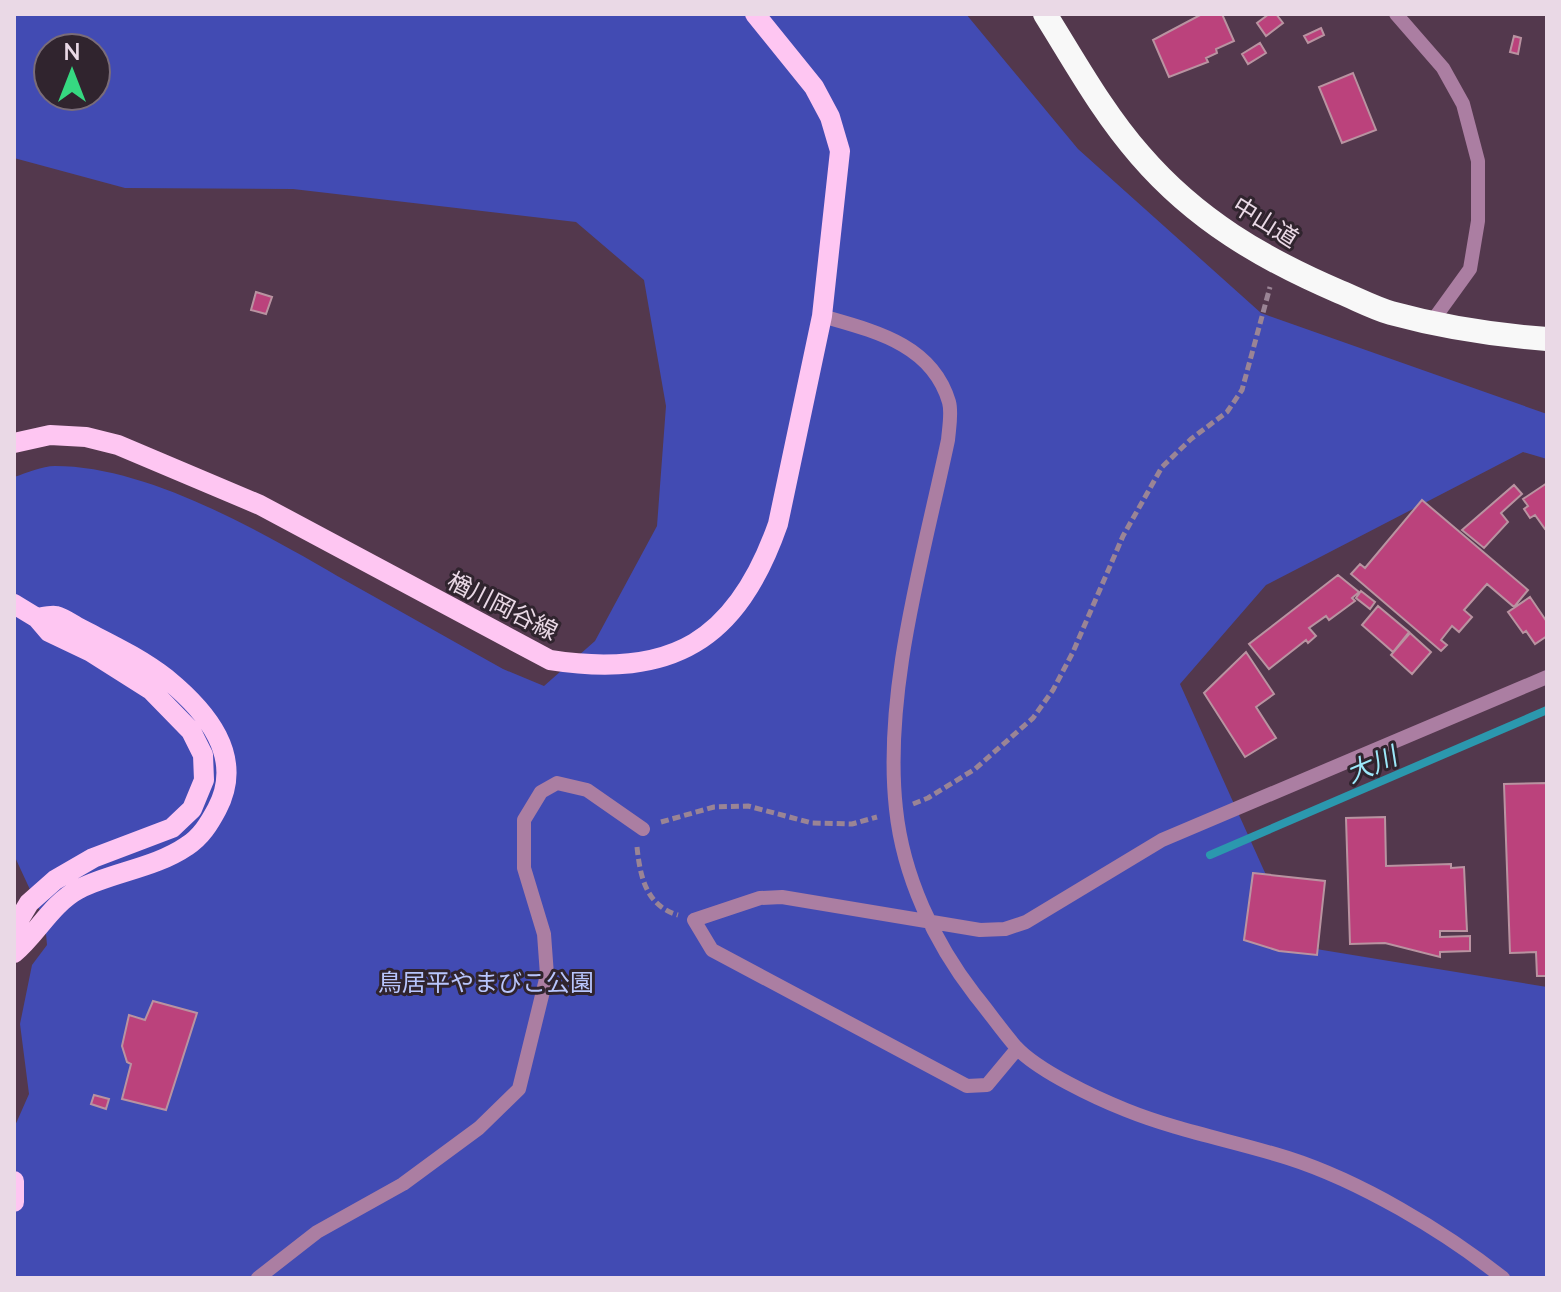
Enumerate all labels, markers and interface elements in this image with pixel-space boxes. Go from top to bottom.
north arrow [32,32,112,112]
text: N [64,38,80,65]
street label: 中山道 [1228,190,1304,252]
street label: 楢川岡谷線 [443,565,563,645]
water label: 大川 [1341,738,1404,789]
park label: 鳥居平やまびこ公園 [378,967,594,996]

